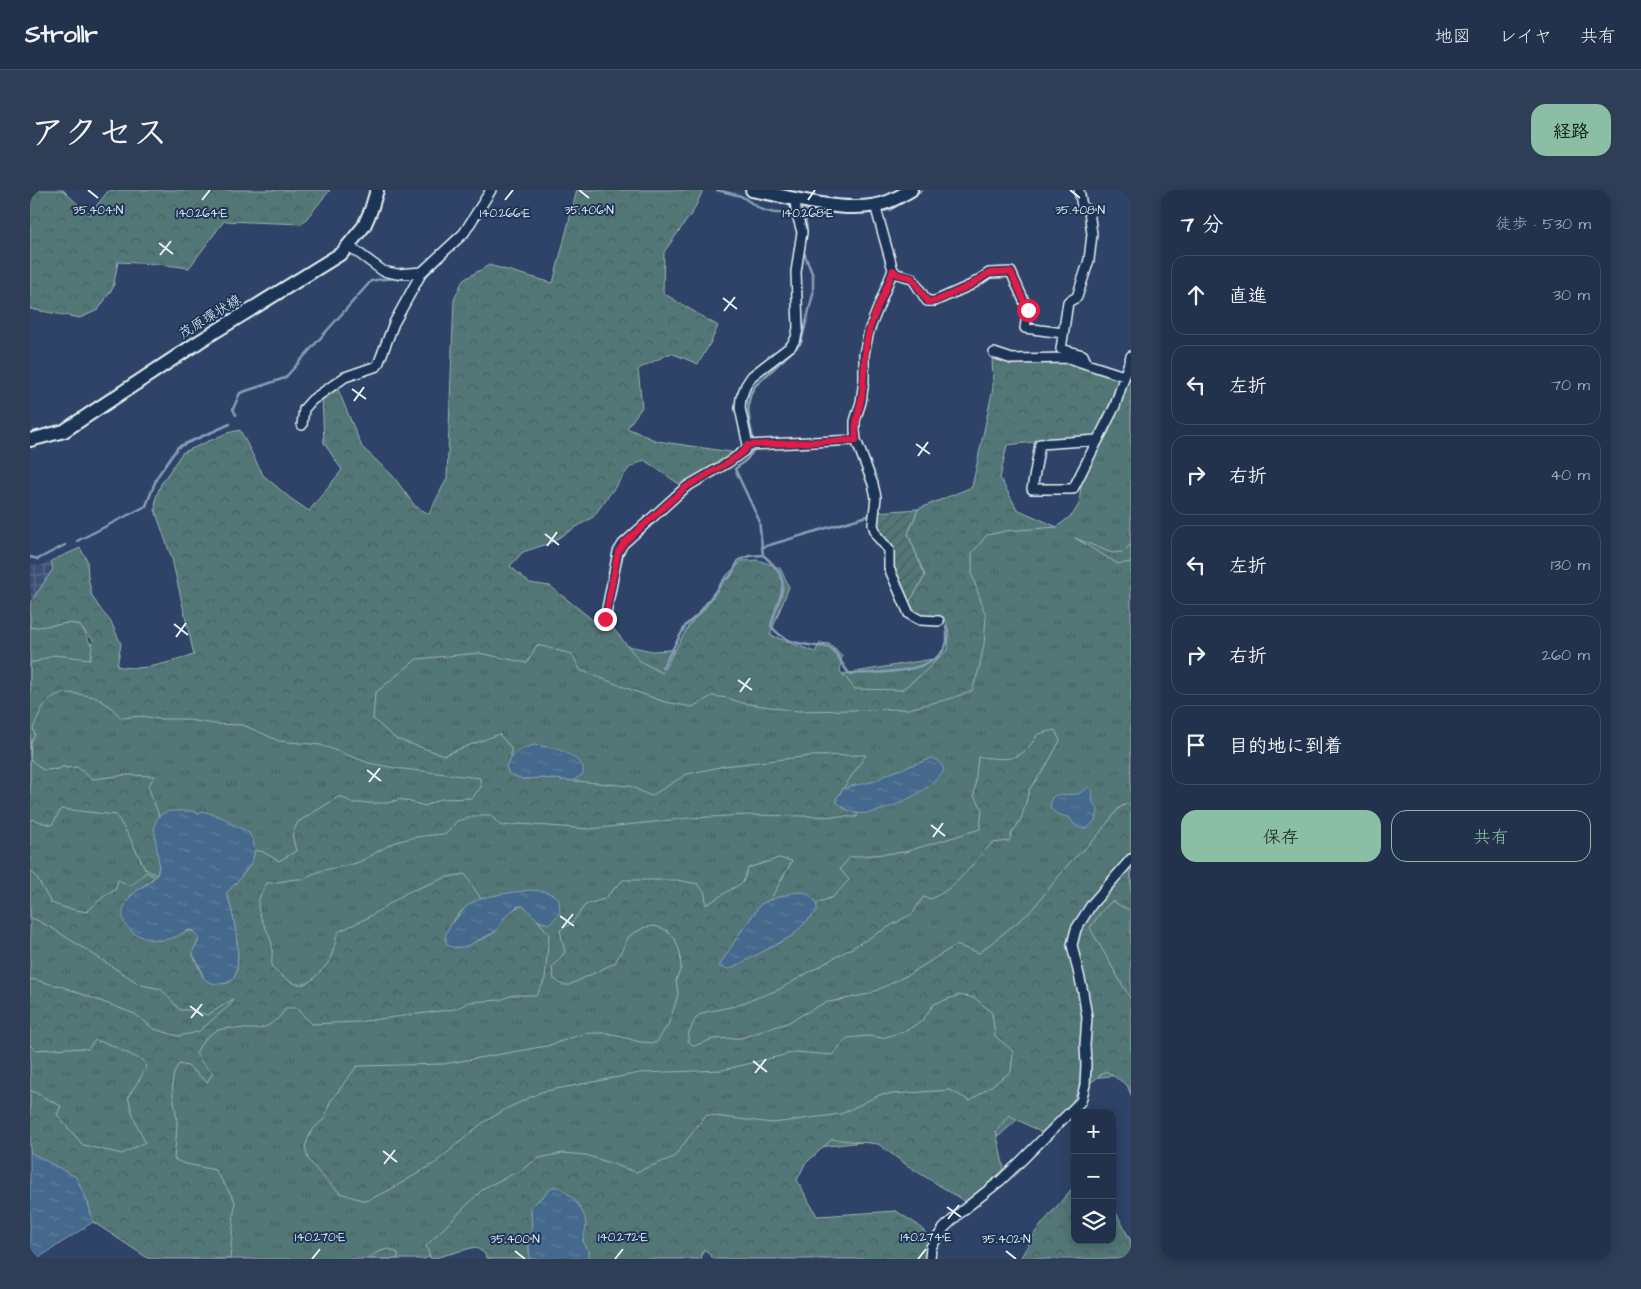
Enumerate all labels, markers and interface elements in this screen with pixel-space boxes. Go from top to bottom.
text: Strollr [25,18,98,52]
text: 地図 [1435,24,1471,49]
text: レイヤ [1499,24,1552,49]
text: 共有 [1580,24,1616,49]
button: 経路 [1531,104,1611,156]
text: アクセス [30,109,168,158]
text: 35.404°N [73,202,124,219]
text: 35.406°N [564,202,614,219]
text: 35.408°N [1055,202,1105,219]
text: 140.264°E [176,205,228,222]
text: 140.266°E [480,205,530,222]
text: 140.268°E [783,205,833,222]
text: 7 分 [1181,210,1223,239]
text: 徒歩 · 530 m [1496,213,1591,235]
icon: ahead [1182,281,1210,309]
text: 直進 [1229,283,1267,310]
text: 30 m [1553,284,1590,306]
street label: 茂原環状線 [175,290,245,344]
route start [1017,299,1040,322]
icon: left [1182,371,1210,399]
text: 左折 [1229,373,1267,400]
text: 70 m [1551,374,1590,396]
icon: right [1182,461,1210,489]
text: 右折 [1229,463,1267,490]
text: 40 m [1550,464,1590,486]
icon: left [1182,551,1210,579]
text: 左折 [1229,553,1267,580]
text: 130 m [1551,554,1590,576]
route end [594,608,617,631]
icon: right [1182,641,1210,669]
text: 右折 [1229,643,1267,670]
text: 260 m [1542,644,1590,666]
icon: arrive [1182,731,1210,759]
text: 目的地に到着 [1229,733,1343,760]
button: 保存 [1181,810,1381,862]
button: 共有 [1391,810,1591,862]
map controls [1071,1109,1116,1244]
button: + [1071,1109,1116,1154]
button: − [1071,1154,1116,1199]
button: layers [1071,1199,1116,1244]
text: 140.270°E [295,1229,345,1246]
text: 140.272°E [598,1229,648,1246]
text: 140.274°E [900,1229,952,1246]
text: 35.400°N [490,1231,540,1248]
text: 35.402°N [981,1231,1031,1248]

